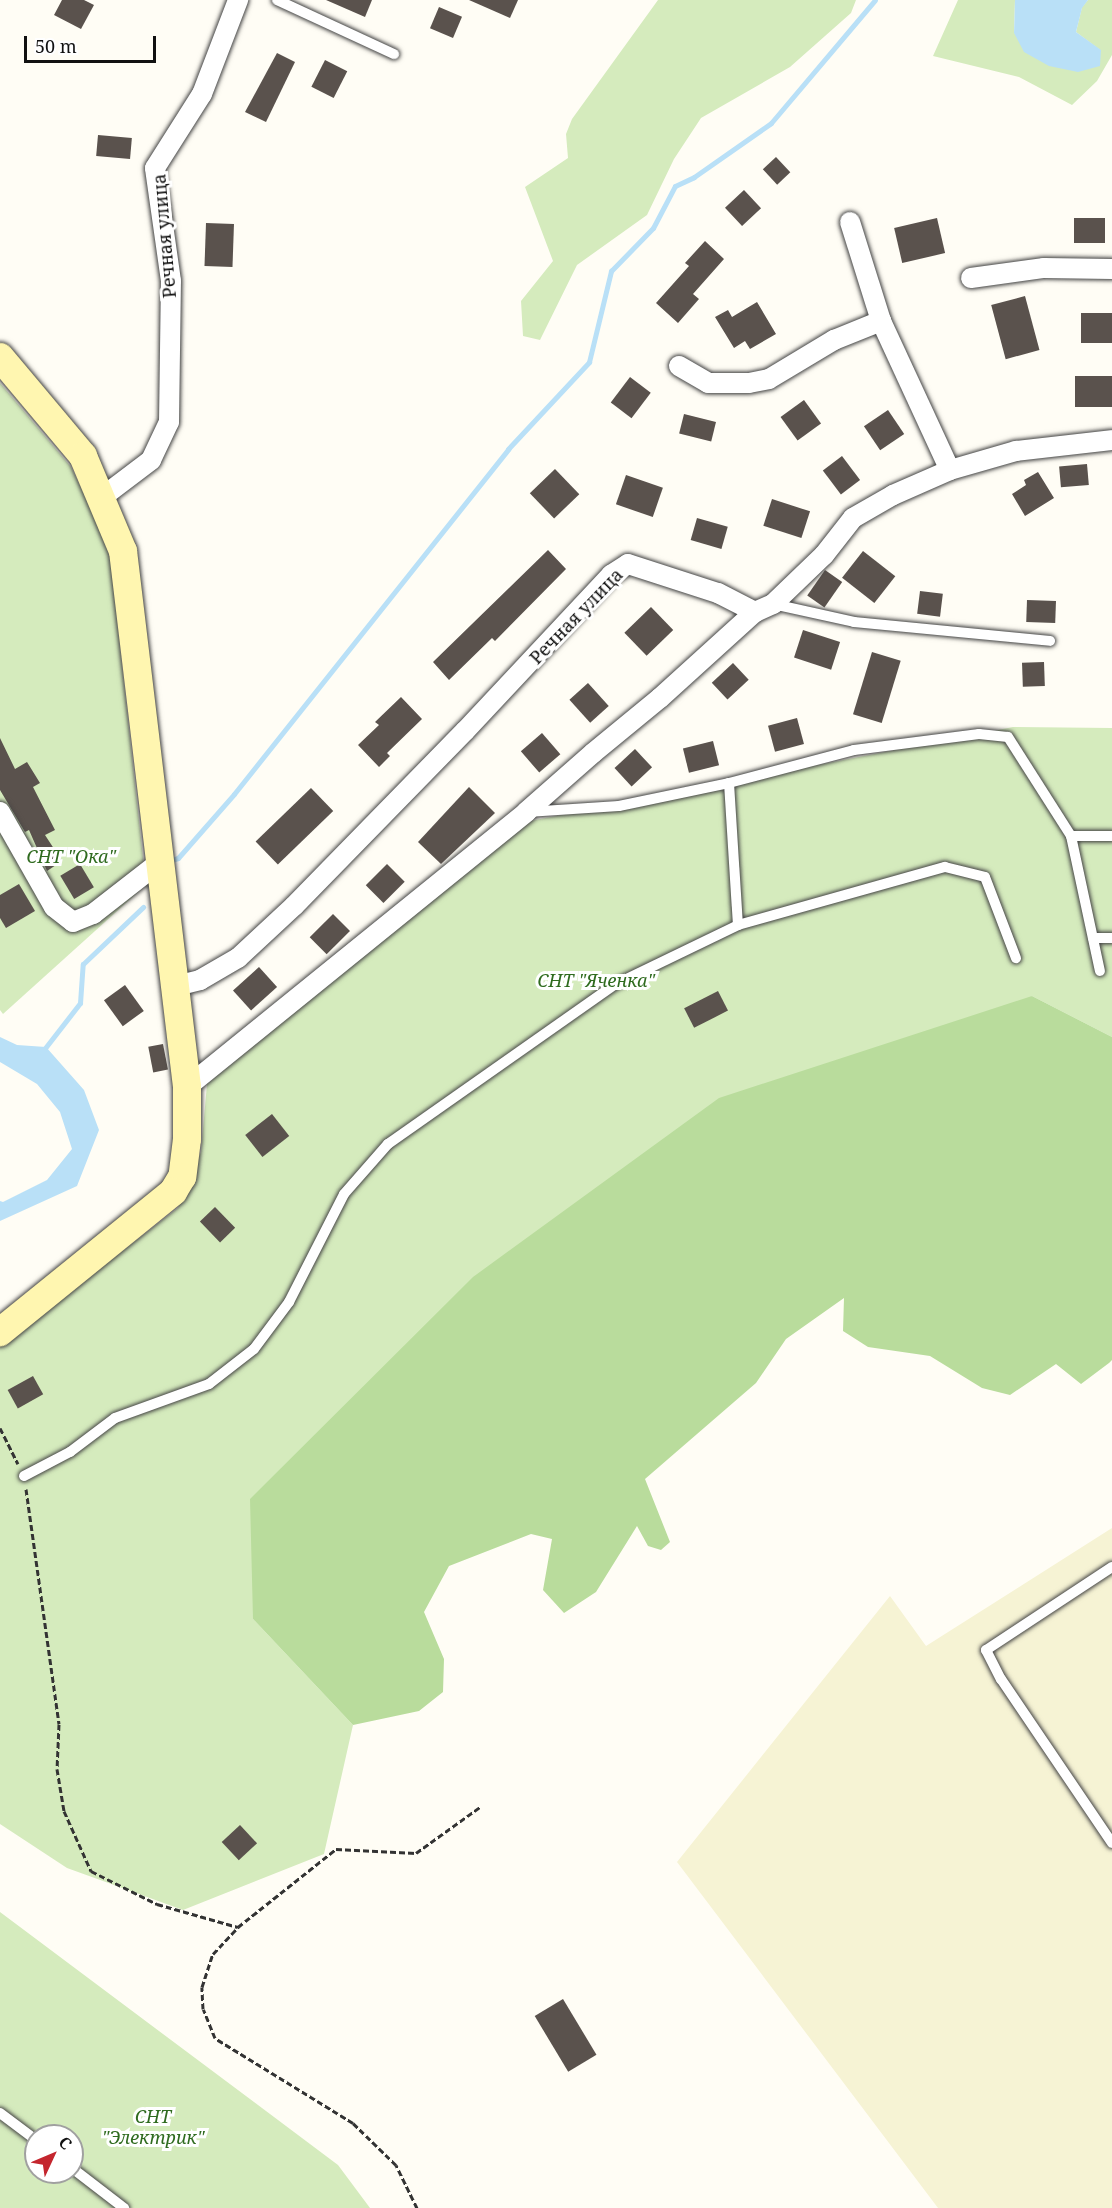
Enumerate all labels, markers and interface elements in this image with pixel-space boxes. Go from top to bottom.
scale bar [27,24,159,62]
text: 50 m [35,34,77,58]
street label: Речная улица [148,173,180,299]
street label: Речная улица [525,564,627,668]
park label: СНТ "Ока" [26,845,116,867]
park label: СНТ "Яченка" [537,969,655,991]
park label: СНТ "Электрик" [102,2106,204,2148]
north arrow [24,2124,84,2184]
text: С [54,2131,77,2154]

